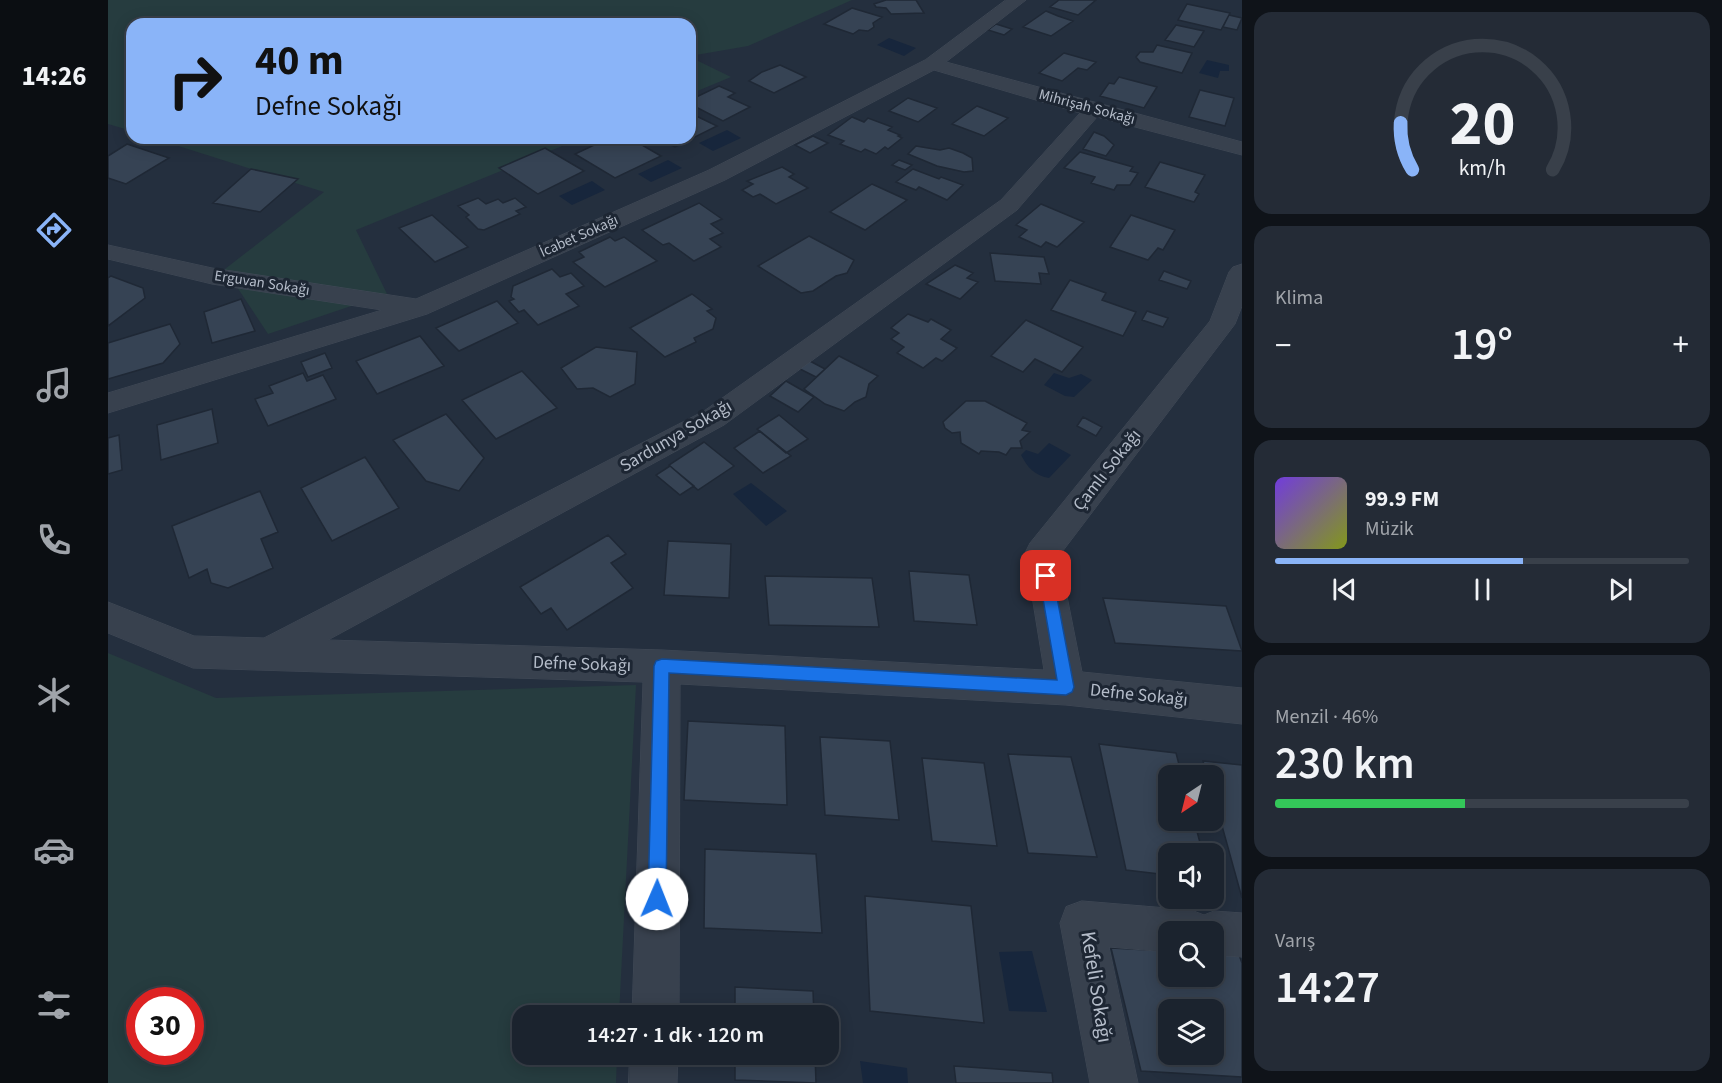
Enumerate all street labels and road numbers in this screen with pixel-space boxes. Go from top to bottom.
street label: Mihrişah Sokağı [1037,84,1137,130]
street label: İcabet Sokağı [536,209,622,263]
street label: Erguvan Sokağı [213,265,311,301]
street label: Sardunya Sokağı [615,394,737,478]
street label: Çamlı Sokağı [1067,424,1147,516]
street label: Defne Sokağı [532,650,632,678]
street label: Defne Sokağı [1089,677,1189,713]
street label: Kefeli Sokağı [1073,929,1121,1045]

